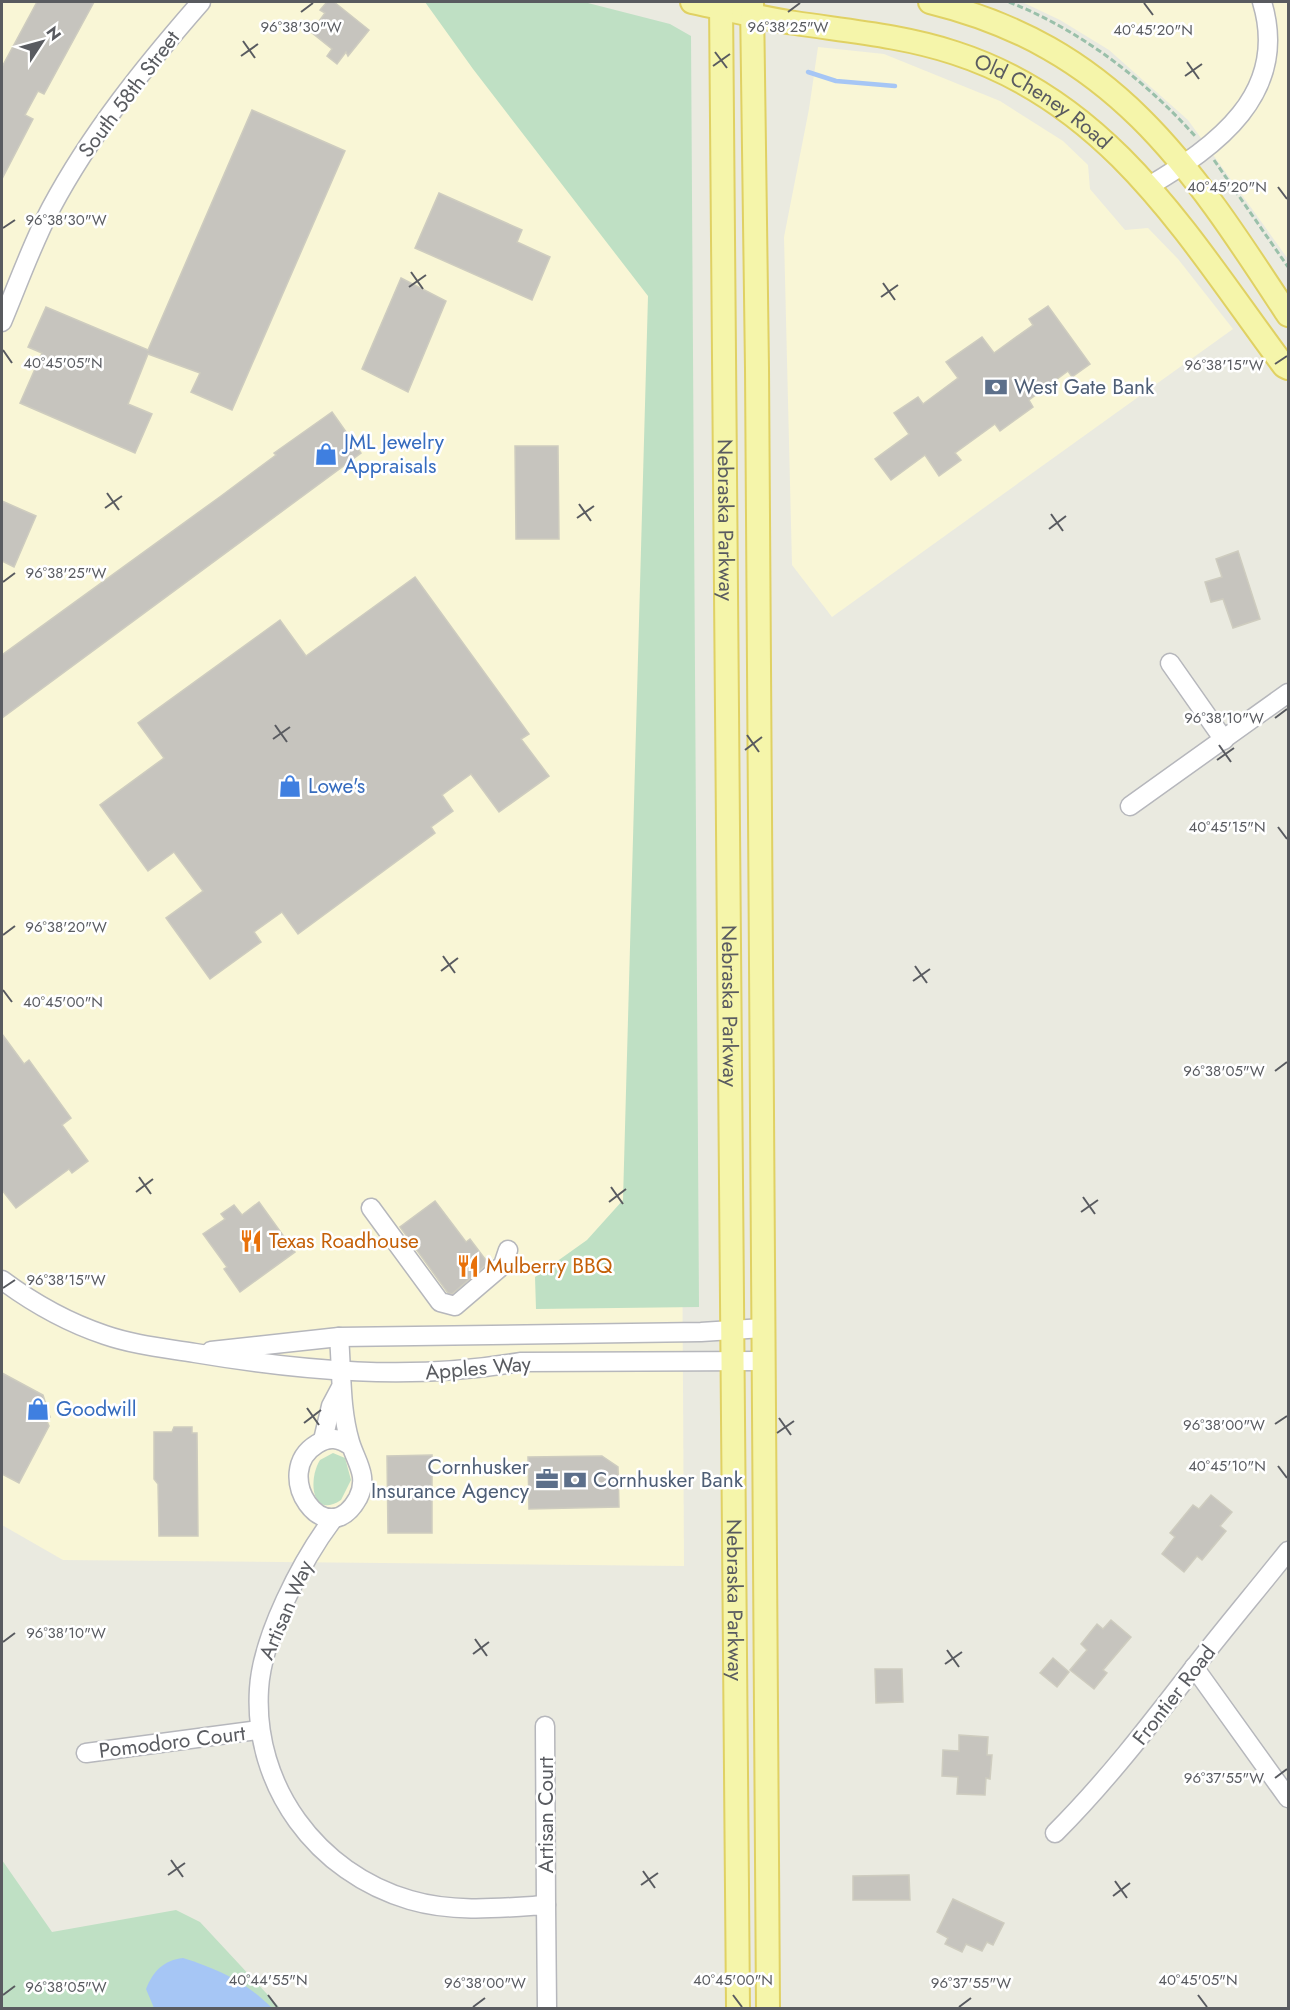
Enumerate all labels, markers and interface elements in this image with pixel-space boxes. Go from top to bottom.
north arrow [12,12,72,72]
text: 96°38'30"W [260,16,342,38]
text: 96°38'25"W [748,16,829,38]
text: 40°45'20"N [1113,19,1193,41]
text: N [41,22,67,45]
street label: South 58th Street [71,24,187,164]
street label: Old Cheney Road [970,46,1118,156]
text: 40°45'20"N [1187,176,1267,198]
text: 96°38'30"W [25,209,107,231]
text: 40°45'05"N [23,352,103,374]
text: 96°38'15"W [1184,354,1264,376]
place label: West Gate Bank [1014,372,1155,402]
bank icon: West Gate Bank [983,374,1009,400]
place label: JML Jewelry Appraisals [341,427,445,481]
street label: Nebraska Parkway [710,439,741,602]
shop icon: JML Jewelry Appraisals [313,441,339,467]
text: 96°38'25"W [26,562,107,584]
text: 96°38'10"W [1184,707,1264,729]
place label: Lowe's [308,771,365,801]
shop icon: Lowe's [277,773,303,799]
text: 40°45'15"N [1188,816,1266,838]
text: 96°38'20"W [25,916,107,938]
street label: Nebraska Parkway [714,925,745,1088]
text: 40°45'00"N [23,991,103,1013]
text: 96°38'05"W [1183,1060,1265,1082]
place label: Texas Roadhouse [269,1226,419,1256]
restaurant icon: Texas Roadhouse [238,1228,264,1254]
place label: Mulberry BBQ [486,1251,613,1281]
restaurant icon: Mulberry BBQ [455,1253,481,1279]
text: 96°38'15"W [26,1269,106,1291]
street label: Apples Way [424,1348,533,1388]
place label: Goodwill [56,1394,137,1424]
shop icon: Goodwill [25,1396,51,1422]
text: 96°38'00"W [1183,1414,1265,1436]
place label: Cornhusker Insurance Agency [371,1452,530,1506]
text: 40°45'10"N [1188,1455,1266,1477]
place label: Cornhusker Bank [593,1465,744,1495]
office icon: Cornhusker Insurance Agency [534,1466,560,1492]
bank icon: Cornhusker Bank [562,1467,588,1493]
street label: Nebraska Parkway [719,1519,750,1682]
street label: Artisan Way [252,1555,321,1664]
text: 96°38'10"W [26,1622,106,1644]
street label: Frontier Road [1125,1639,1223,1751]
street label: Pomodoro Court [97,1718,247,1766]
street label: Artisan Court [531,1757,561,1873]
text: 96°37'55"W [1184,1767,1264,1789]
text: 40°44'55"N [228,1969,308,1991]
text: 40°45'00"N [693,1969,773,1991]
text: 40°45'05"N [1158,1969,1238,1991]
text: 96°38'00"W [444,1972,526,1994]
text: 96°37'55"W [931,1972,1011,1994]
text: 96°38'05"W [25,1976,107,1998]

